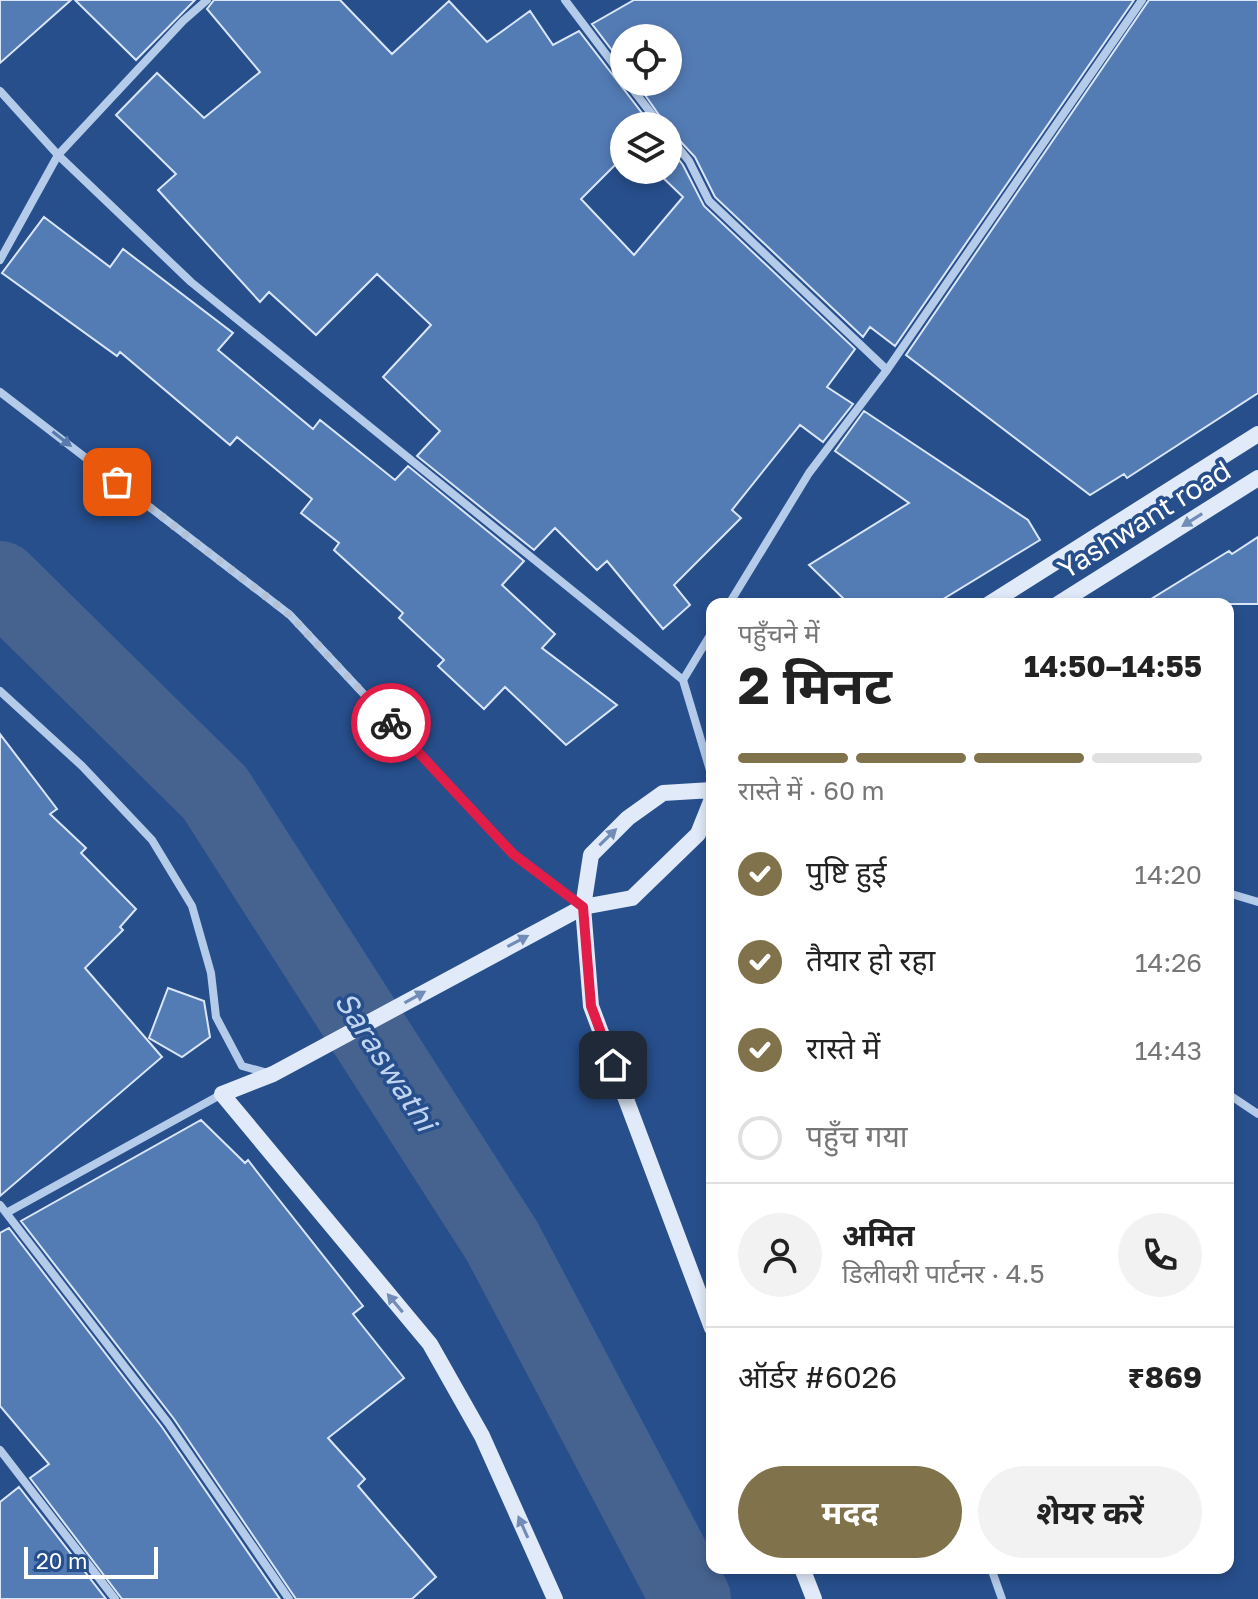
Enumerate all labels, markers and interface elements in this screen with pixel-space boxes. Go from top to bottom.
map controls [610,24,682,184]
button: locate [610,24,682,96]
button: layers [610,112,682,184]
one-way arrow [52,431,72,447]
pin [83,448,151,516]
street label: Yashwant road [1052,453,1236,585]
icon: bag [95,460,139,504]
one-way arrow [1181,512,1203,526]
text: पहुँचने में [738,618,820,649]
text: 14:50–14:55 [1024,648,1202,684]
text: 2 मिनट [738,653,892,715]
courier [351,683,431,763]
icon: bike [369,701,413,745]
text: रास्ते में · 60 m [738,775,885,806]
one-way arrow [599,829,618,847]
icon: check [738,852,782,896]
text: पुष्टि हुई [806,854,887,890]
text: 14:20 [1135,859,1202,890]
one-way arrow [507,935,530,948]
icon: check [738,940,782,984]
text: तैयार हो रहा [806,942,935,978]
text: 14:26 [1135,947,1202,978]
water label: Saraswathi [328,984,446,1140]
one-way arrow [404,990,426,1004]
icon: check [738,1028,782,1072]
text: रास्ते में [806,1030,880,1066]
pin [579,1031,647,1099]
text: 14:43 [1135,1035,1202,1066]
icon: home [591,1043,635,1087]
text: पहुँच गया [806,1118,908,1154]
button: person [738,1213,822,1297]
button: phone [1118,1213,1202,1297]
text: अमित [842,1217,915,1253]
text: डिलीवरी पार्टनर · 4.5 [842,1258,1045,1289]
one-way arrow [387,1293,404,1313]
text: ऑर्डर #6026 [738,1359,897,1395]
text: ₹869 [1128,1359,1202,1395]
button: मदद [738,1466,962,1558]
button: शेयर करें [978,1466,1202,1558]
one-way arrow [517,1516,530,1539]
scale bar [24,1543,158,1579]
text: 20 m [36,1547,87,1574]

